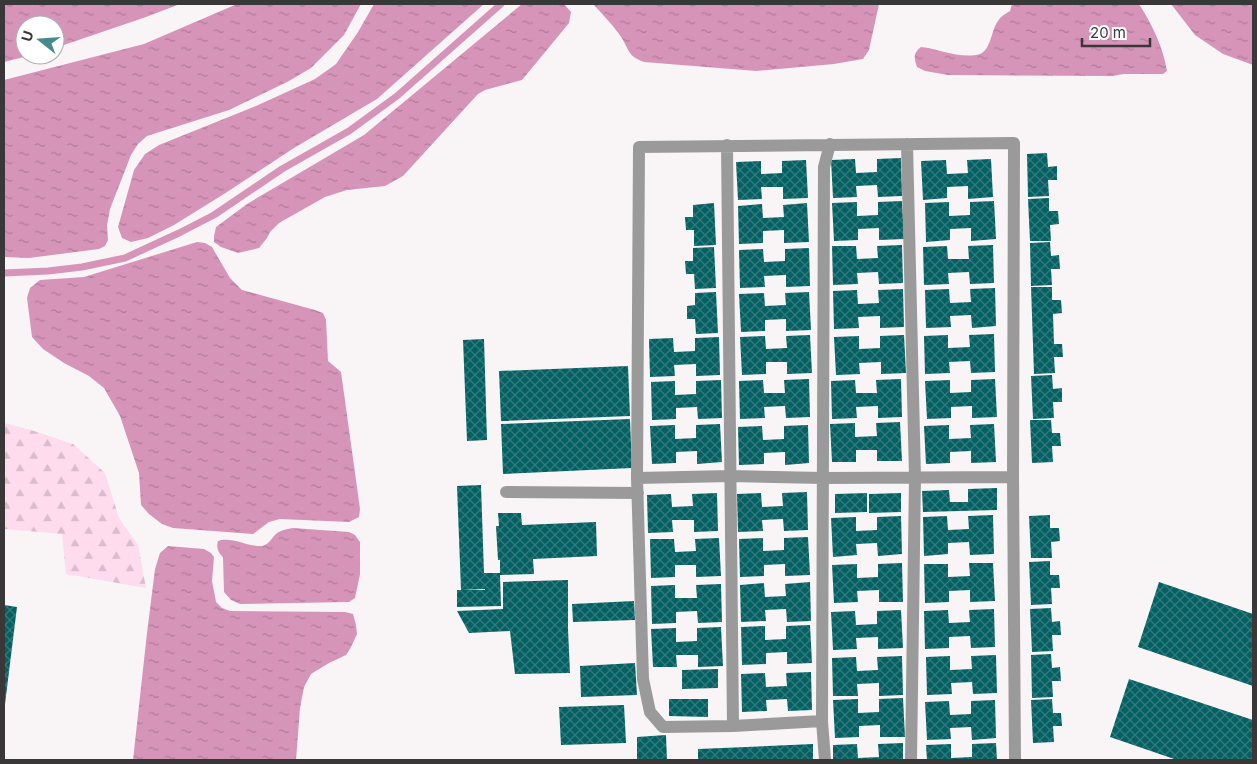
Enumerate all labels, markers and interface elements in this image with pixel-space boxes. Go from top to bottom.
north arrow [15,15,65,65]
scale bar [1082,15,1150,47]
text: 20 m [1090,23,1126,42]
text: U [17,29,37,43]

